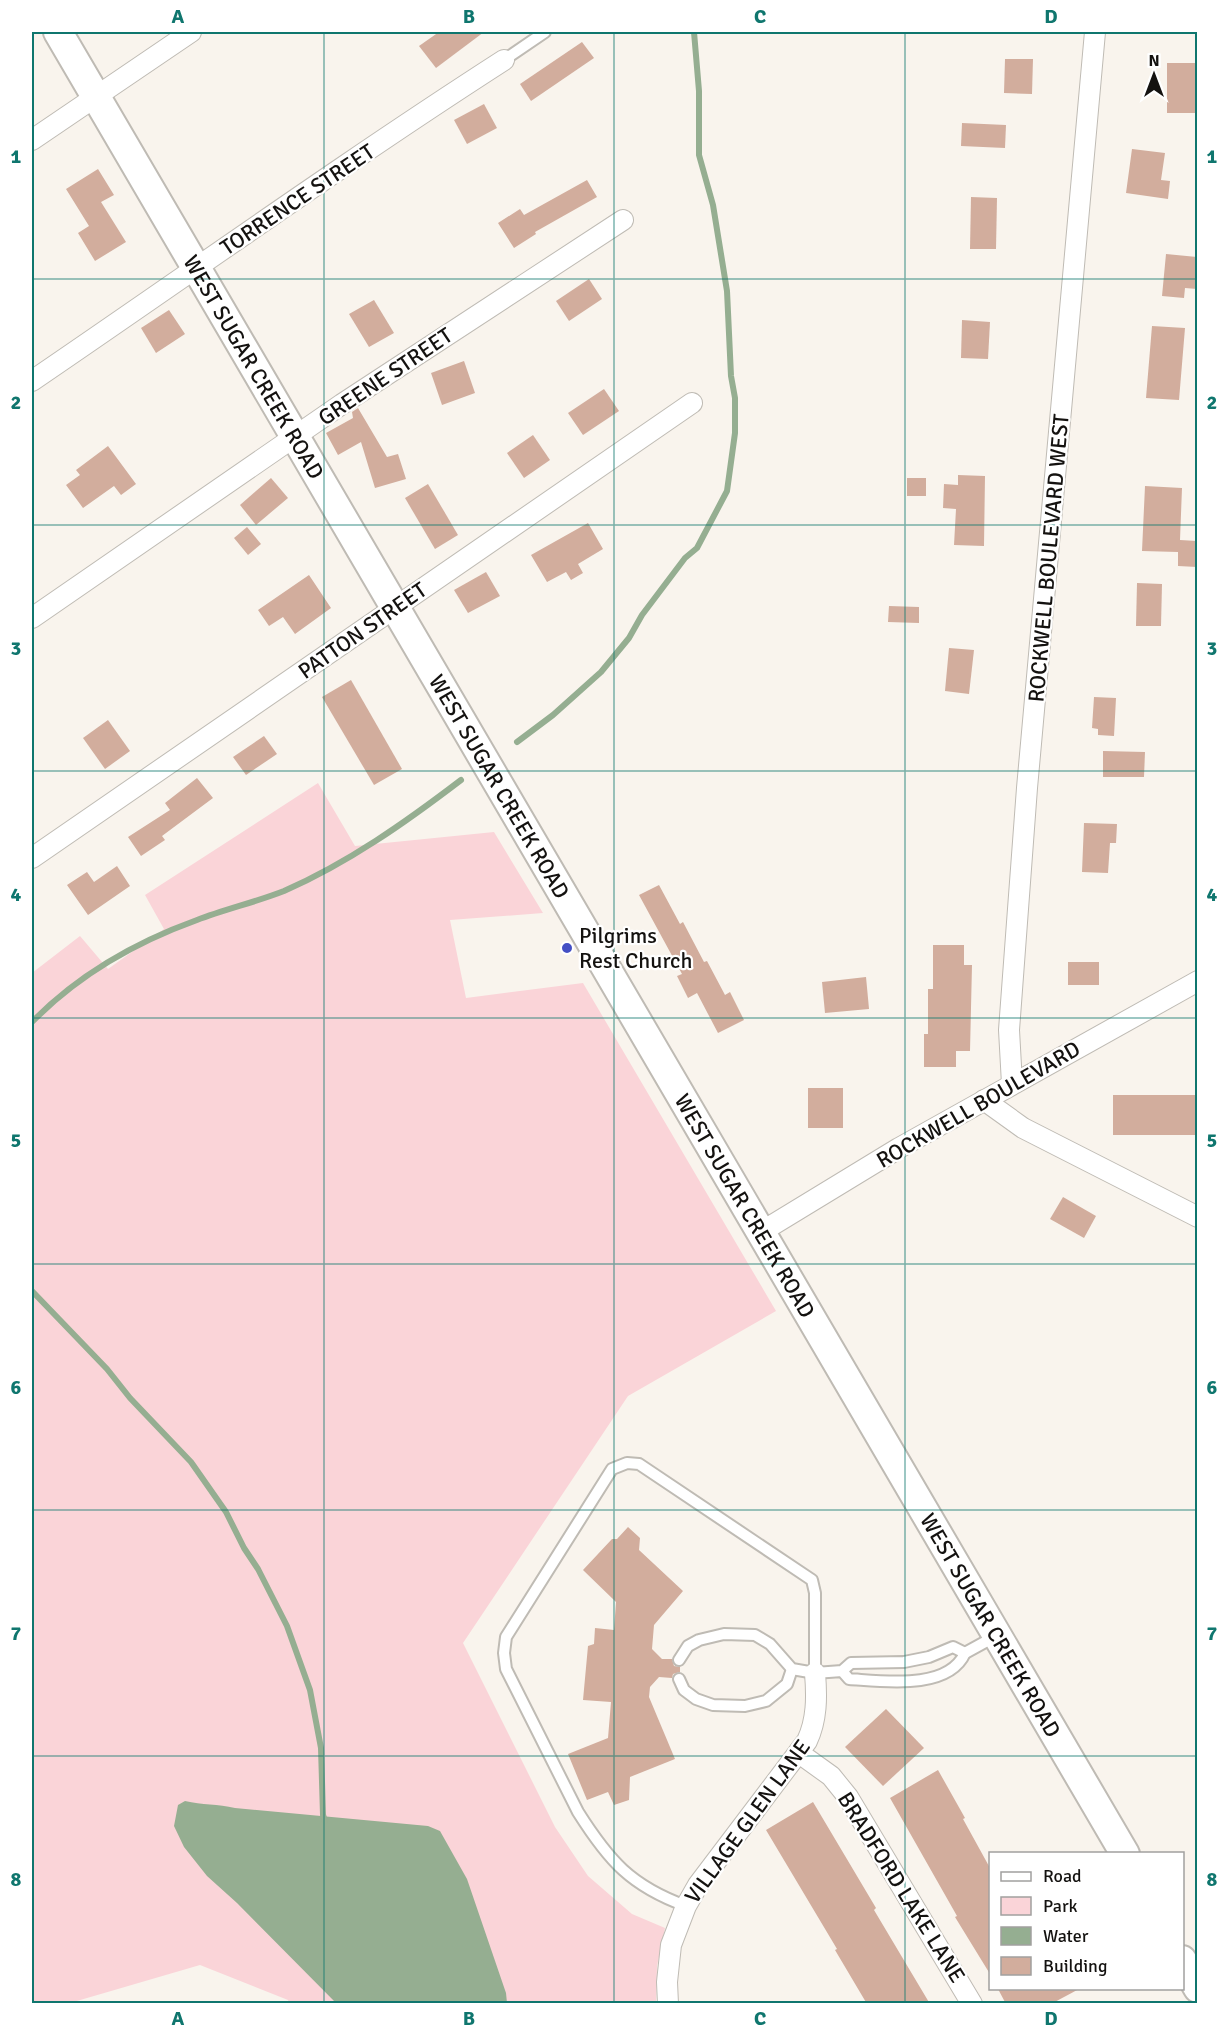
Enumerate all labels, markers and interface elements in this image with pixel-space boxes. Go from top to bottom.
text: A [172,4,185,29]
text: B [463,4,475,29]
text: C [754,4,766,29]
text: D [1044,4,1058,29]
north arrow [1124,45,1184,105]
text: N [1148,51,1160,71]
street label: TORRENCE STREET [215,138,380,261]
text: 1 [11,144,22,169]
text: 1 [1207,144,1218,169]
street label: WEST SUGAR CREEK ROAD [178,250,330,484]
street label: GREENE STREET [313,322,458,431]
text: 2 [11,390,21,415]
text: 2 [1207,390,1217,415]
street label: ROCKWELL BOULEVARD WEST [1022,413,1075,703]
street label: PATTON STREET [293,576,432,685]
text: 3 [11,636,21,661]
text: 3 [1207,636,1217,661]
street label: WEST SUGAR CREEK ROAD [423,670,575,903]
text: 4 [11,882,22,907]
text: 4 [1207,882,1218,907]
place label: Pilgrims Rest Church [579,922,692,974]
marker: Pilgrims Rest Church [560,941,574,955]
street label: ROCKWELL BOULEVARD [872,1035,1085,1174]
street label: WEST SUGAR CREEK ROAD [669,1089,821,1323]
text: 5 [11,1128,21,1153]
text: 5 [1207,1128,1217,1153]
text: 6 [11,1375,22,1400]
text: 6 [1207,1375,1218,1400]
street label: WEST SUGAR CREEK ROAD [914,1508,1067,1742]
text: 7 [11,1621,22,1646]
text: 7 [1207,1621,1218,1646]
street label: VILLAGE GLEN LANE [679,1734,816,1909]
street label: BRADFORD LAKE LANE [832,1787,971,1988]
legend [989,1852,1184,1990]
text: Road [1043,1865,1082,1887]
text: 8 [11,1867,22,1892]
text: 8 [1207,1867,1218,1892]
text: Park [1043,1895,1078,1917]
text: Water [1043,1925,1089,1947]
text: Building [1043,1955,1107,1977]
text: A [172,2006,185,2031]
text: B [463,2006,475,2031]
text: C [754,2006,766,2031]
text: D [1044,2006,1058,2031]

